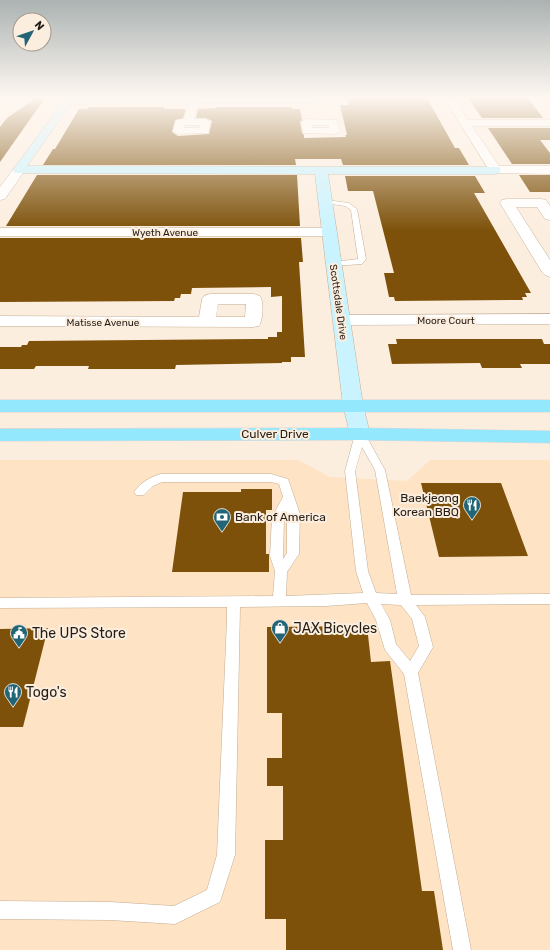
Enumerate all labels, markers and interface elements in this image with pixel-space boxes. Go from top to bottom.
north arrow [12,12,52,52]
text: N [32,19,47,33]
street label: Wyeth Avenue [132,227,198,239]
street label: Scottsdale Drive [327,263,349,341]
street label: Moore Court [417,315,475,327]
street label: Matisse Avenue [67,317,140,329]
street label: Culver Drive [241,427,309,441]
place label: Baekjeong Korean BBQ [393,491,459,519]
restaurant icon: Baekjeong Korean BBQ [462,495,482,520]
bank icon: Bank of America [212,507,232,532]
place label: Bank of America [235,510,326,524]
shop icon: JAX Bicycles [270,618,290,643]
place label: JAX Bicycles [293,620,377,637]
public building icon: The UPS Store [9,623,29,648]
place label: The UPS Store [32,625,126,642]
restaurant icon: Togo's [3,682,23,707]
place label: Togo's [26,684,67,701]

